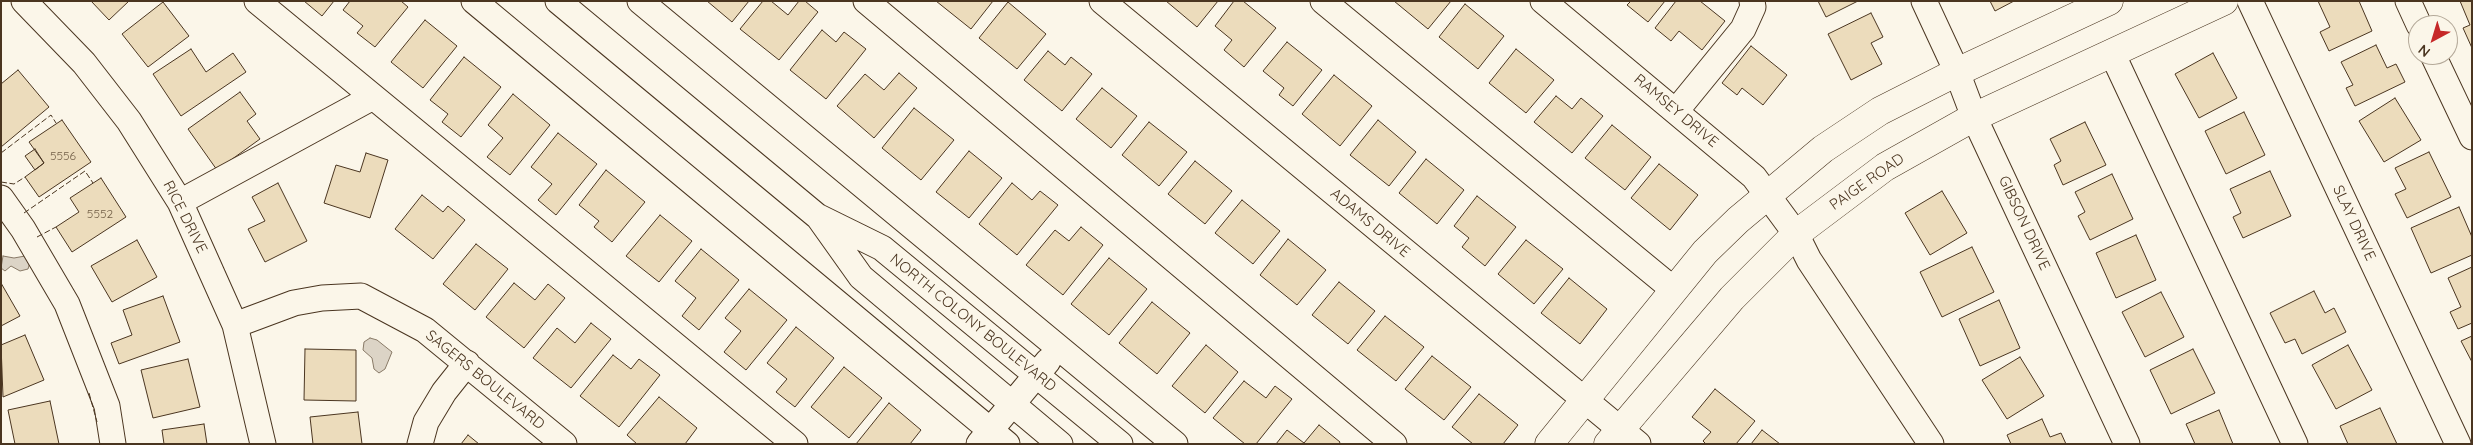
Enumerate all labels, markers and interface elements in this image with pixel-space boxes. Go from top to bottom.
north arrow [2408,15,2458,65]
text: N [2415,41,2434,61]
street label: RAMSEY DRIVE [1630,70,1722,152]
house number: 5556 [50,149,76,163]
street label: PAIGE ROAD [1826,150,1908,214]
street label: GIBSON DRIVE [1994,173,2054,273]
street label: RICE DRIVE [159,178,211,256]
street label: SLAY DRIVE [2329,182,2379,264]
street label: ADAMS DRIVE [1327,185,1413,261]
house number: 5552 [87,207,113,221]
street label: NORTH COLONY BOULEVARD [886,250,1060,396]
street label: SAGERS BOULEVARD [422,326,548,434]

